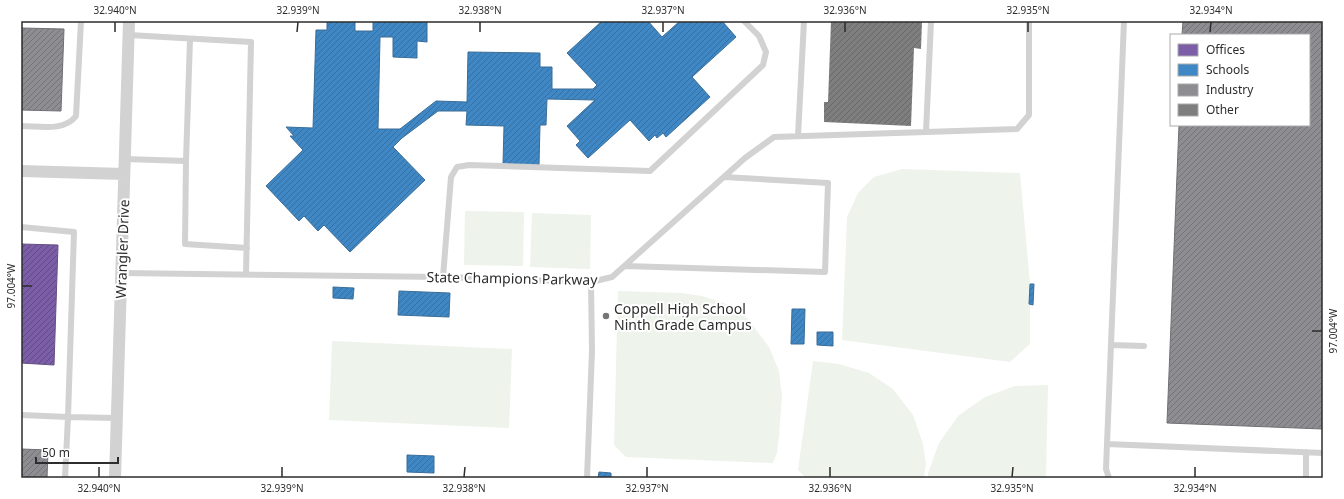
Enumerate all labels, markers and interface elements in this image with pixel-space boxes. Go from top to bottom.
text: 32.940°N [93,3,137,17]
text: 32.939°N [276,3,320,17]
text: 32.938°N [458,3,502,17]
text: 32.937°N [641,3,685,17]
text: 32.936°N [823,3,867,17]
text: 32.935°N [1006,3,1050,17]
text: 32.934°N [1189,3,1233,17]
legend [1170,34,1310,126]
text: Offices [1206,41,1245,58]
text: Schools [1206,61,1249,78]
text: Industry [1206,81,1254,98]
text: Other [1206,101,1239,118]
street label: Wrangler Drive [111,199,133,299]
text: 97.004°W [4,263,18,308]
street label: State Champions Parkway [426,267,598,289]
place label: Coppell High School Ninth Grade Campus [614,299,752,334]
text: 97.004°W [1326,308,1340,353]
marker: Coppell High School Ninth Grade Campus [601,311,611,321]
scale bar [36,439,118,465]
text: 50 m [42,444,70,461]
text: 32.940°N [77,481,121,495]
text: 32.939°N [260,481,304,495]
text: 32.938°N [442,481,486,495]
text: 32.937°N [625,481,669,495]
text: 32.936°N [808,481,852,495]
text: 32.935°N [990,481,1034,495]
text: 32.934°N [1173,481,1217,495]

